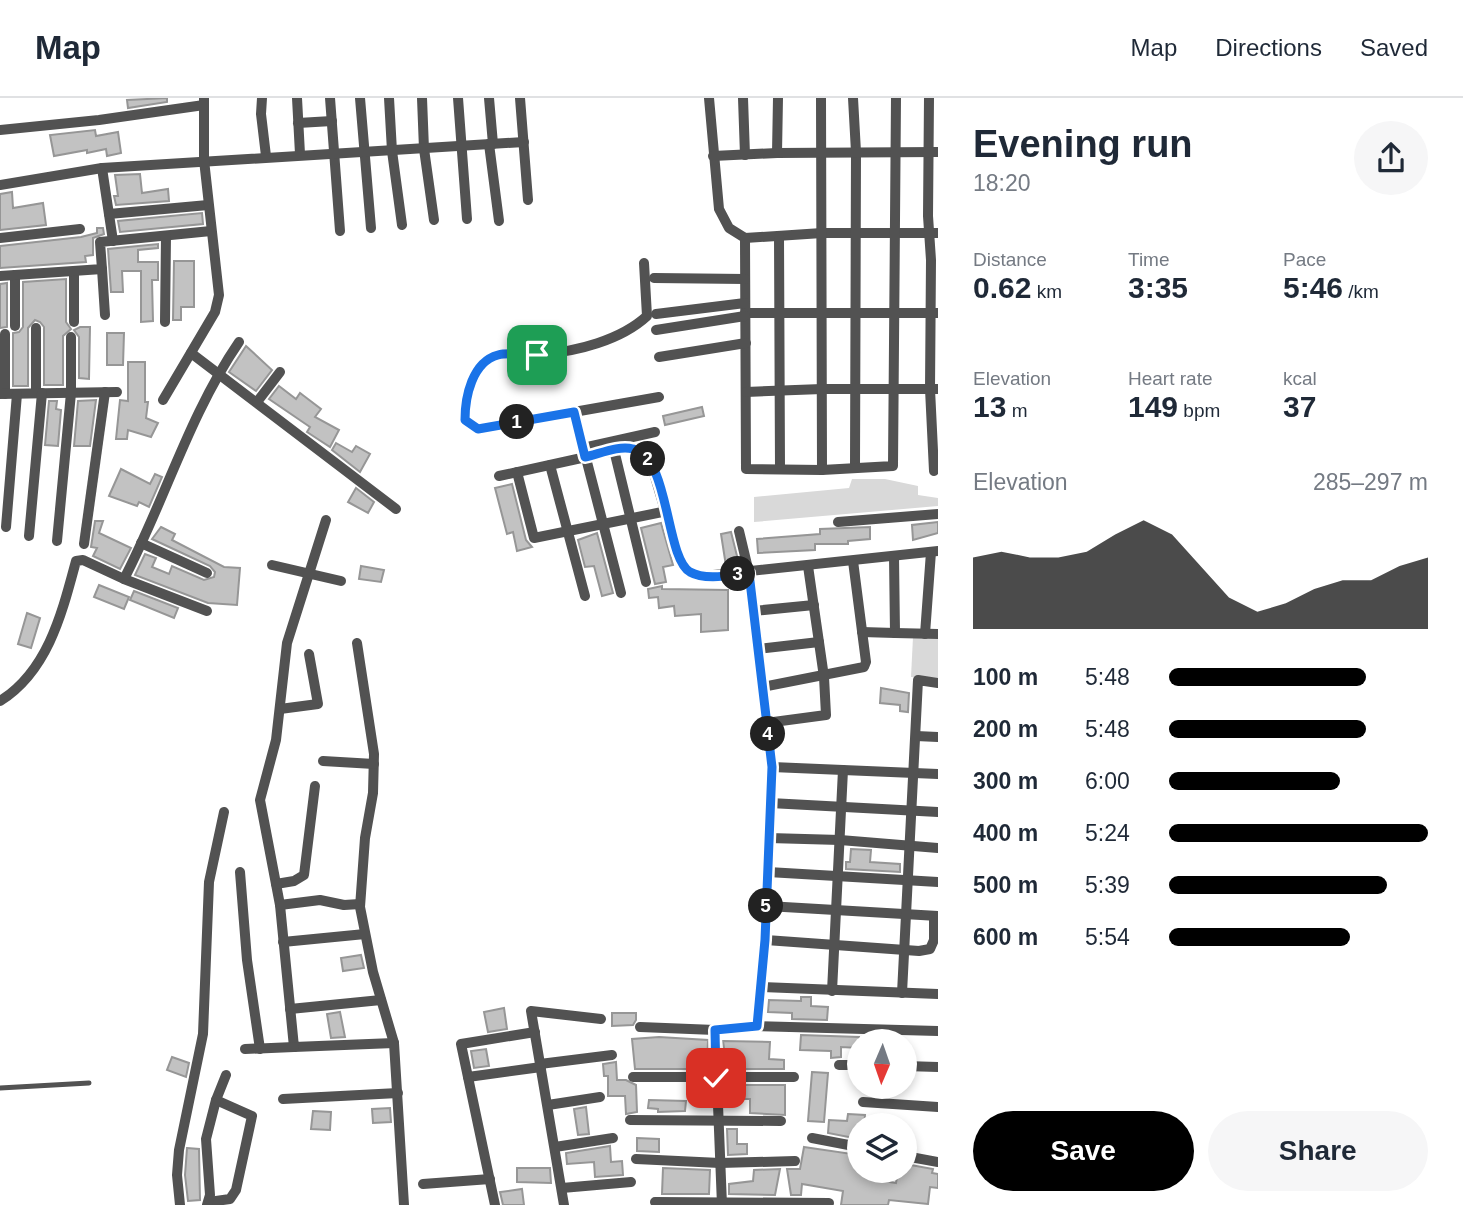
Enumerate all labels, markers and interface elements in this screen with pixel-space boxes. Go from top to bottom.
text: Map [35,29,101,66]
text: Map [1131,34,1177,61]
text: Directions [1215,34,1322,61]
text: Saved [1360,34,1428,61]
button: share [1354,121,1428,195]
text: Evening run [973,123,1193,165]
text: 18:20 [973,170,1031,196]
text: Distance [973,249,1047,270]
text: Time [1128,249,1170,270]
text: Pace [1283,249,1326,270]
text: 0.62 [973,271,1031,304]
text: 3:35 [1128,271,1188,304]
text: 5:46 [1283,271,1343,304]
text: km [1031,281,1062,302]
text: /km [1343,281,1379,302]
pin [507,325,567,385]
icon: arrive [518,336,556,374]
text: Elevation [973,368,1051,389]
text: Heart rate [1128,368,1212,389]
text: kcal [1283,368,1317,389]
text: 13 [973,390,1006,423]
text: 149 [1128,390,1178,423]
text: 37 [1283,390,1316,423]
text: m [1006,400,1027,421]
text: bpm [1178,400,1220,421]
pin: 1 [500,404,534,440]
text: 1 [511,411,522,432]
pin: 2 [630,442,666,476]
text: 2 [642,448,653,469]
text: Elevation [973,469,1068,495]
text: 285–297 m [1313,469,1428,495]
pin: 3 [720,556,756,592]
text: 3 [732,563,743,584]
text: 100 m [973,664,1038,690]
text: 5:48 [1085,664,1130,690]
pin: 4 [750,716,786,752]
text: 200 m [973,716,1038,742]
text: 5:48 [1085,716,1130,742]
text: 4 [762,723,773,744]
text: 300 m [973,768,1038,794]
text: 6:00 [1085,768,1130,794]
text: 400 m [973,820,1038,846]
text: 5:24 [1085,820,1130,846]
text: 500 m [973,872,1038,898]
text: 5:39 [1085,872,1130,898]
pin: 5 [748,888,784,924]
text: 5 [760,895,771,916]
text: 600 m [973,924,1038,950]
text: 5:54 [1085,924,1130,950]
north arrow [847,1029,917,1099]
map controls [847,1029,917,1183]
pin [686,1048,746,1108]
icon: check [697,1059,735,1097]
button: Save [973,1111,1194,1191]
button: Share [1208,1111,1428,1191]
button: layers [847,1113,917,1183]

